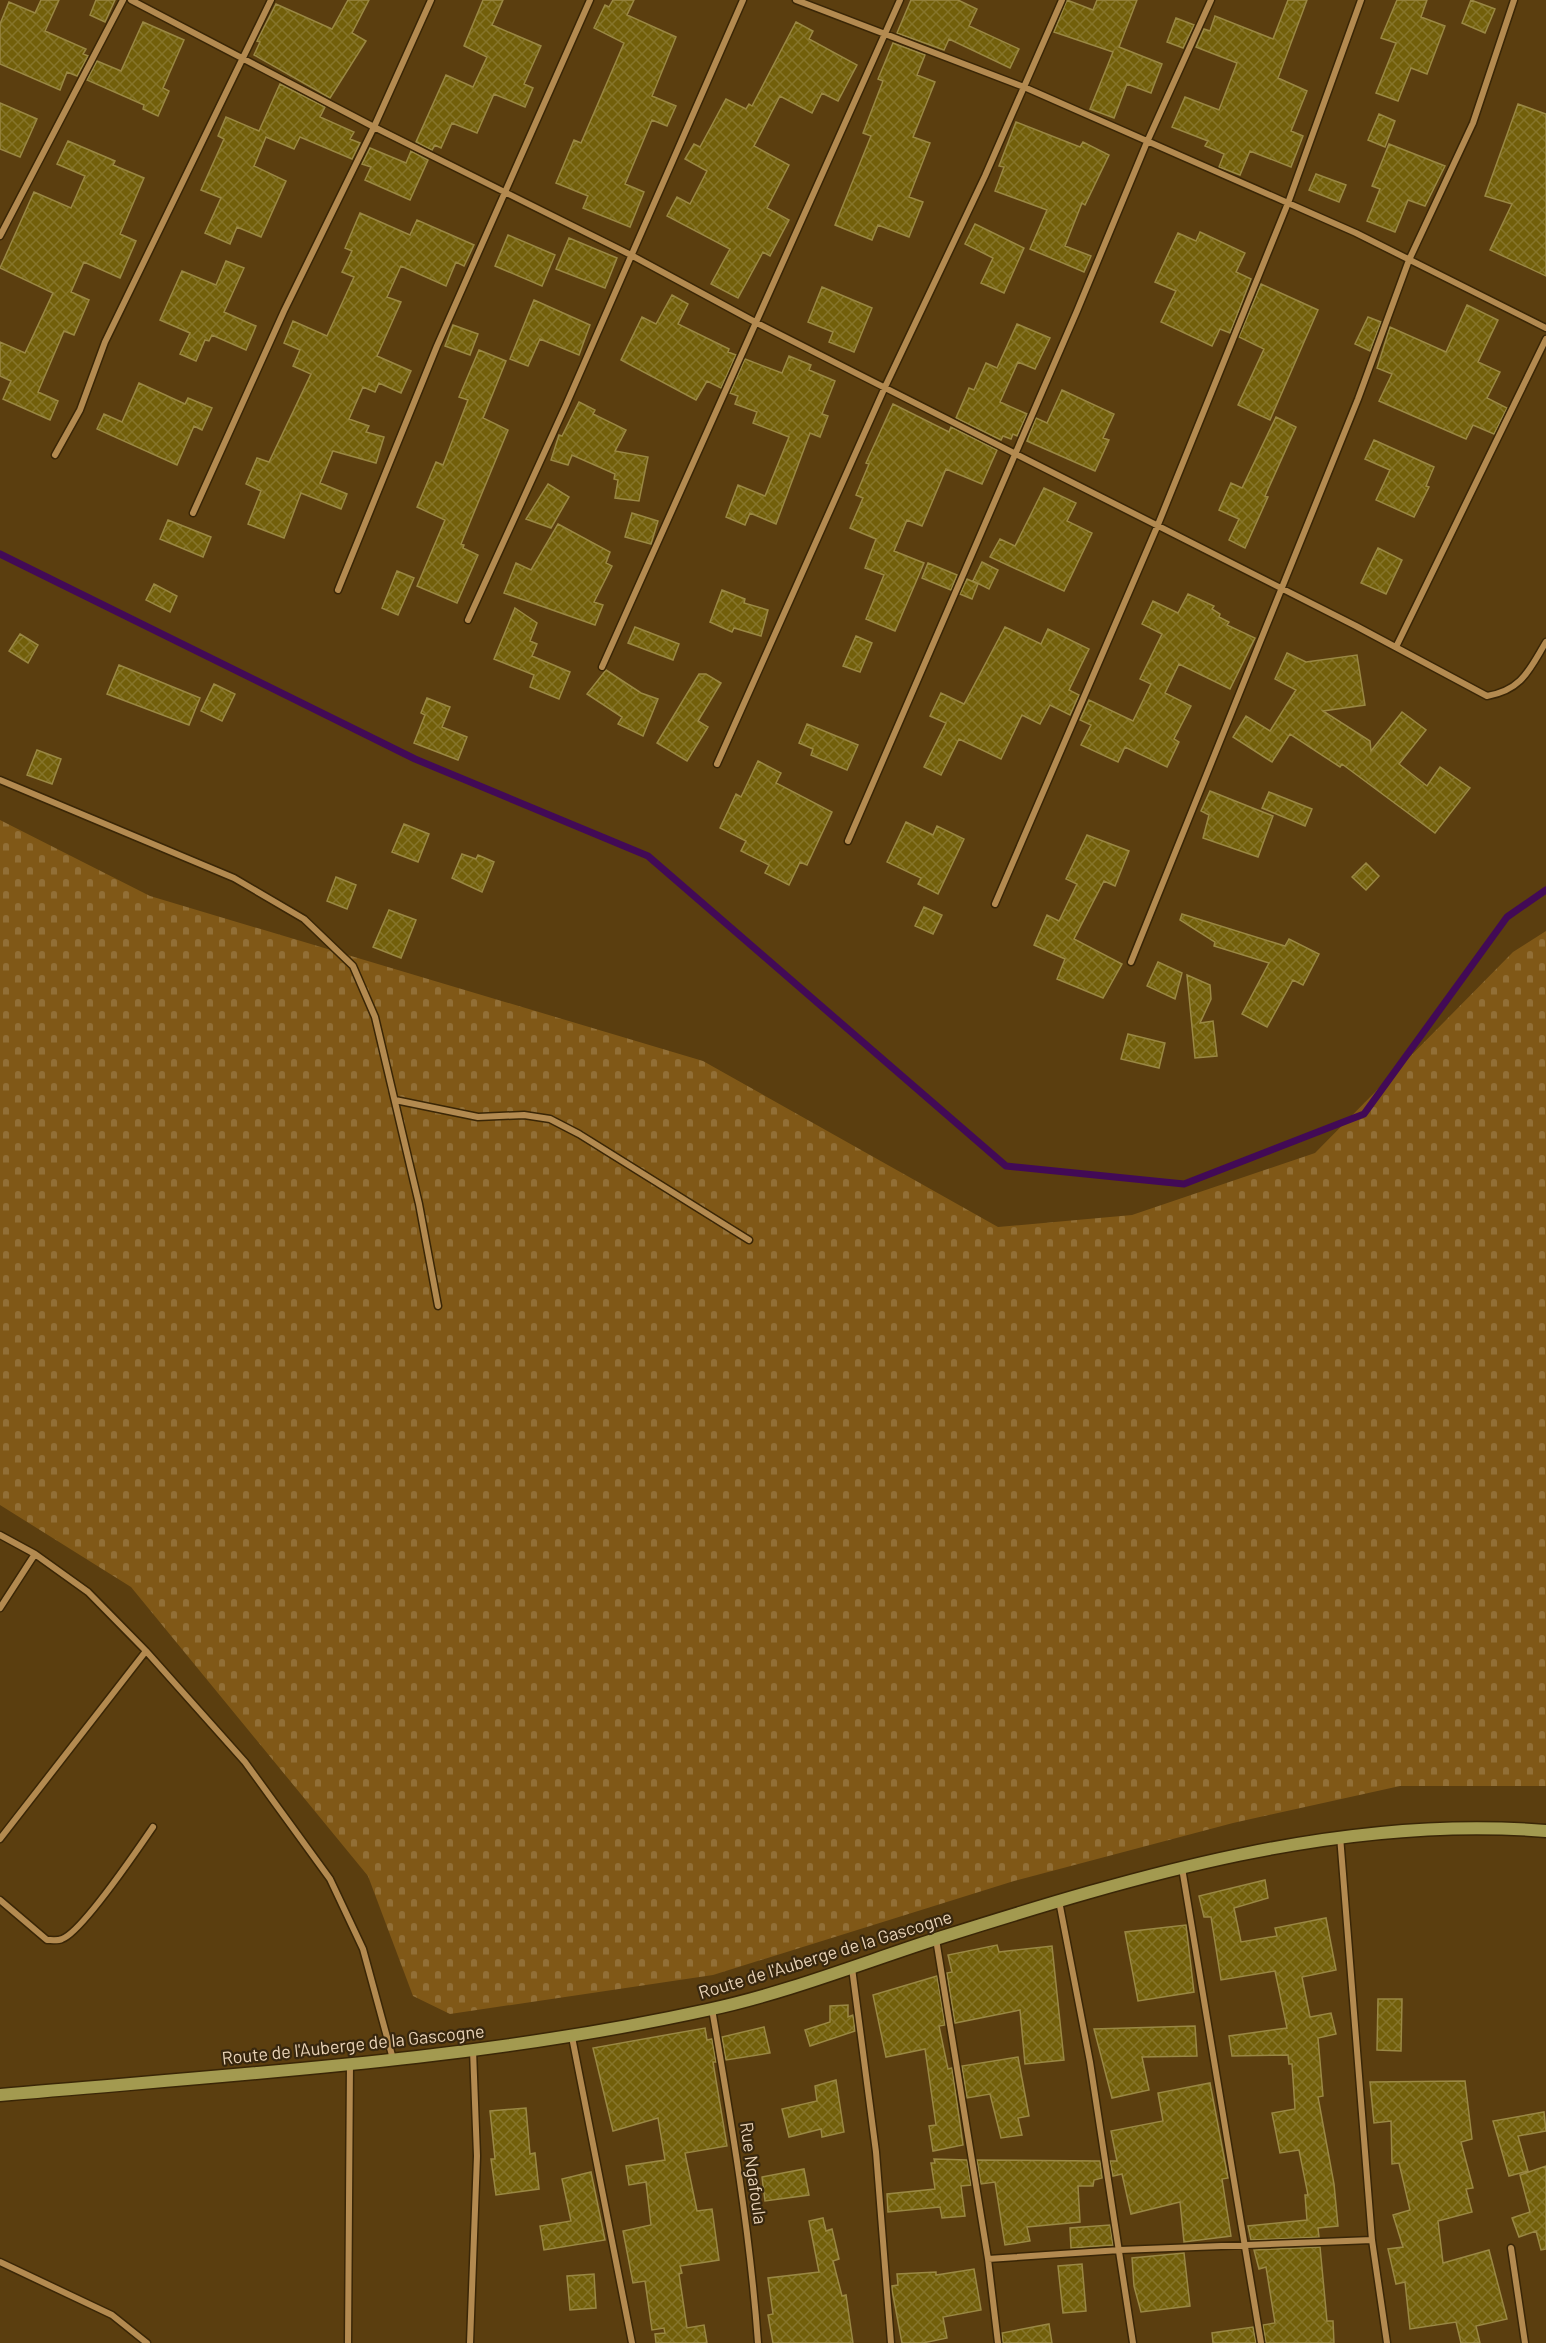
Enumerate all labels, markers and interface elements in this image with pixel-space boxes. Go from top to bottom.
street label: Route de l'Auberge de la Gascogne [696,1905,954,2003]
street label: Route de l'Auberge de la Gascogne [221,2019,485,2069]
street label: Rue Ngafoula [736,2120,772,2226]

